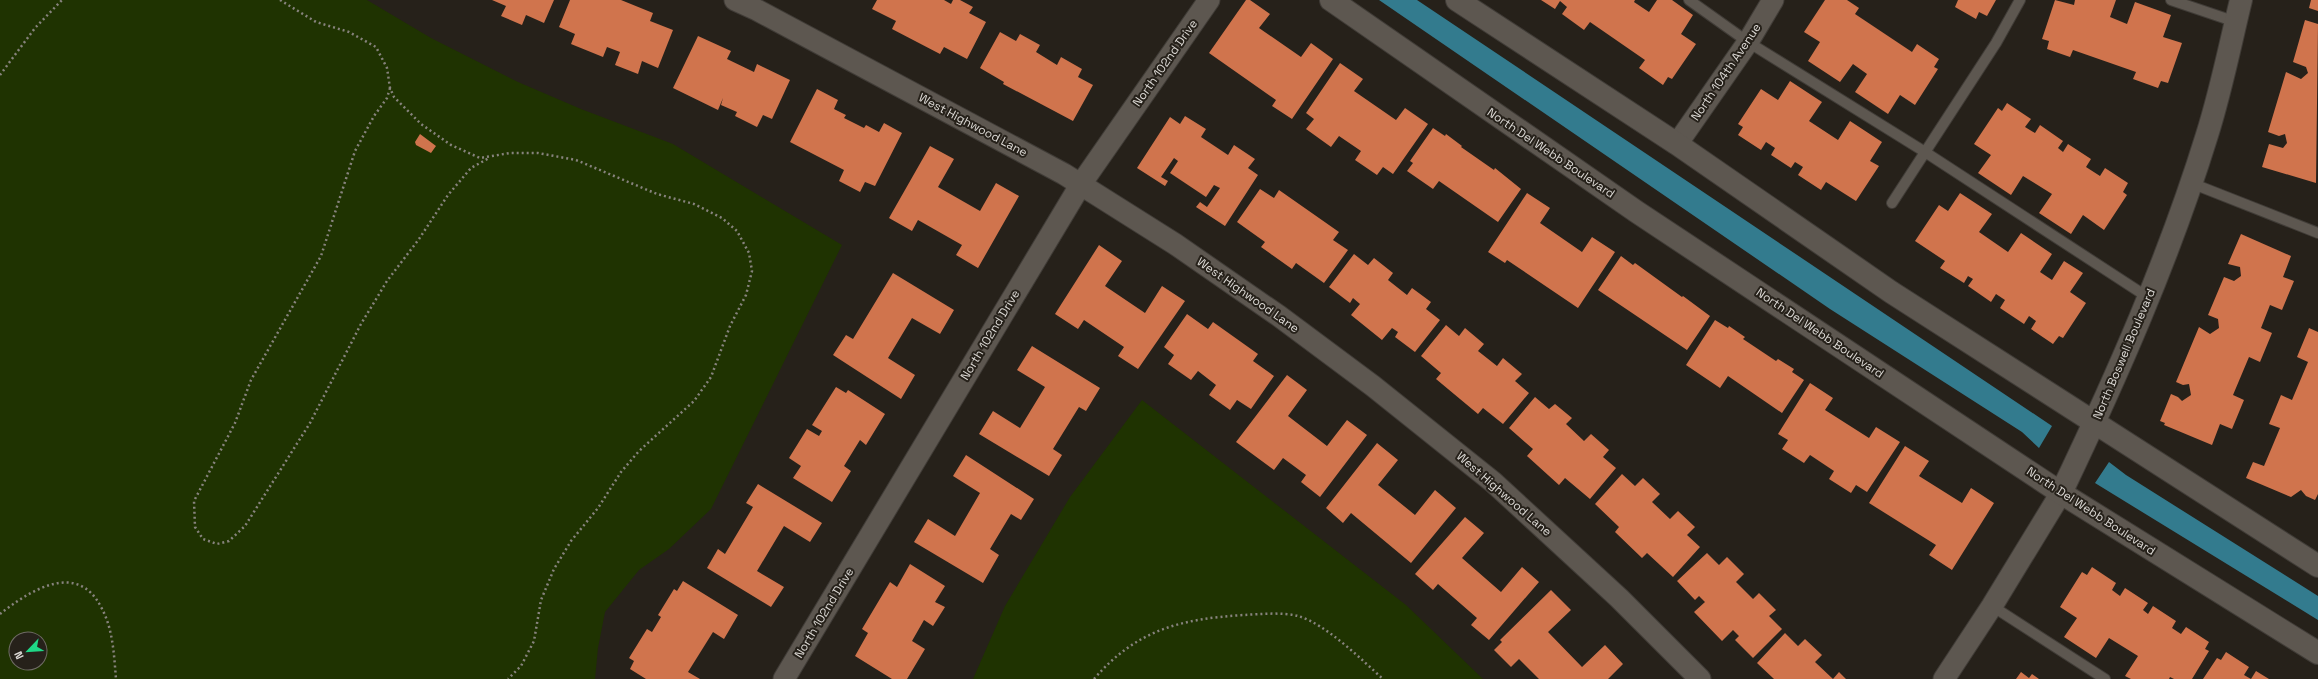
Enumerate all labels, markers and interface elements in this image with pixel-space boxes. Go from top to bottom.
street label: North 102nd Drive [1129,16,1201,110]
street label: North 104th Avenue [1687,20,1765,124]
street label: West Highwood Lane [916,90,1030,160]
street label: North Del Webb Boulevard [1484,104,1618,202]
street label: West Highwood Lane [1194,254,1302,336]
street label: North Del Webb Boulevard [1753,284,1887,382]
street label: North Boswell Boulevard [2089,286,2159,422]
street label: North 102nd Drive [957,287,1023,383]
street label: West Highwood Lane [1453,448,1555,540]
street label: North Del Webb Boulevard [2024,463,2158,559]
street label: North 102nd Drive [791,565,857,661]
north arrow [8,631,48,671]
text: N [11,649,27,662]

